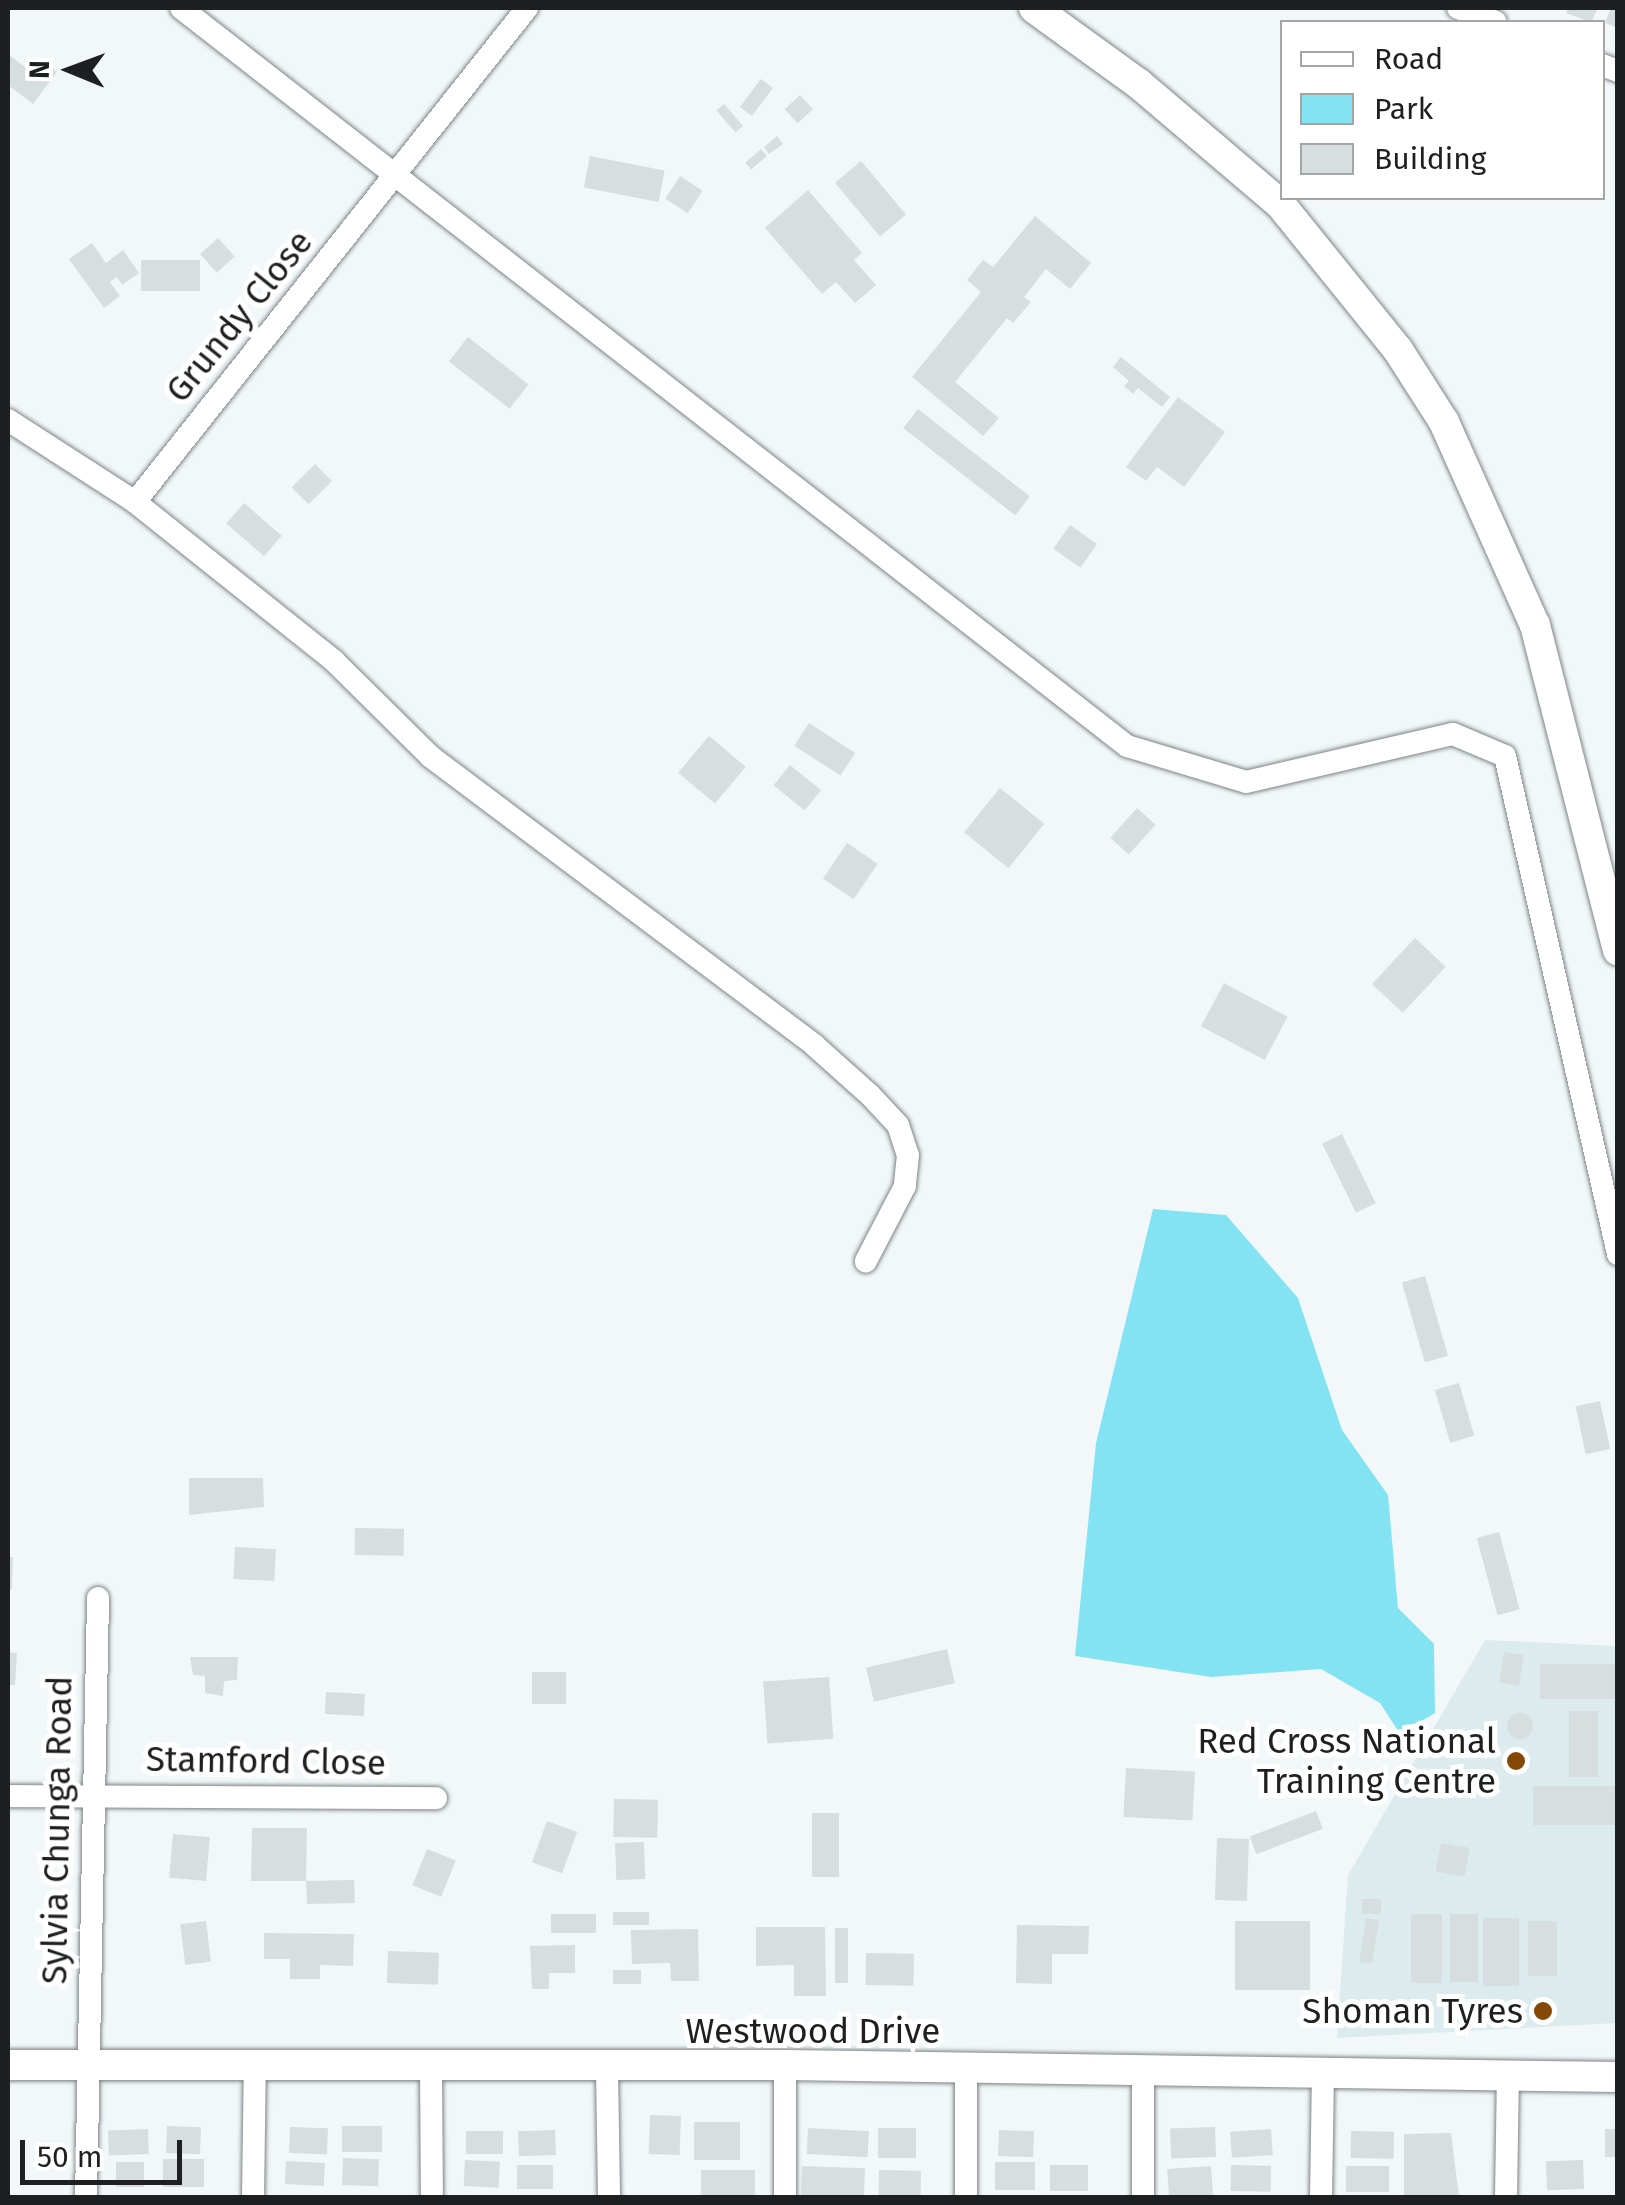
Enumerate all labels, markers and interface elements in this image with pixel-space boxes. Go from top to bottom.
north arrow [20,20,120,120]
legend [1280,20,1605,200]
text: Road [1374,41,1443,77]
text: N [23,60,56,79]
text: Park [1374,91,1433,127]
text: Building [1374,141,1486,177]
street label: Grundy Close [157,222,321,410]
street label: Sylvia Chunga Road [33,1675,81,1985]
place label: Red Cross National Training Centre [1197,1720,1496,1802]
street label: Stamford Close [146,1738,386,1784]
marker: Red Cross National Training Centre [1505,1750,1527,1772]
place label: Shoman Tyres [1302,1990,1523,2032]
marker: Shoman Tyres [1532,2000,1554,2022]
street label: Westwood Drive [686,2010,940,2052]
scale bar [25,2120,188,2182]
text: 50 m [37,2139,102,2175]

